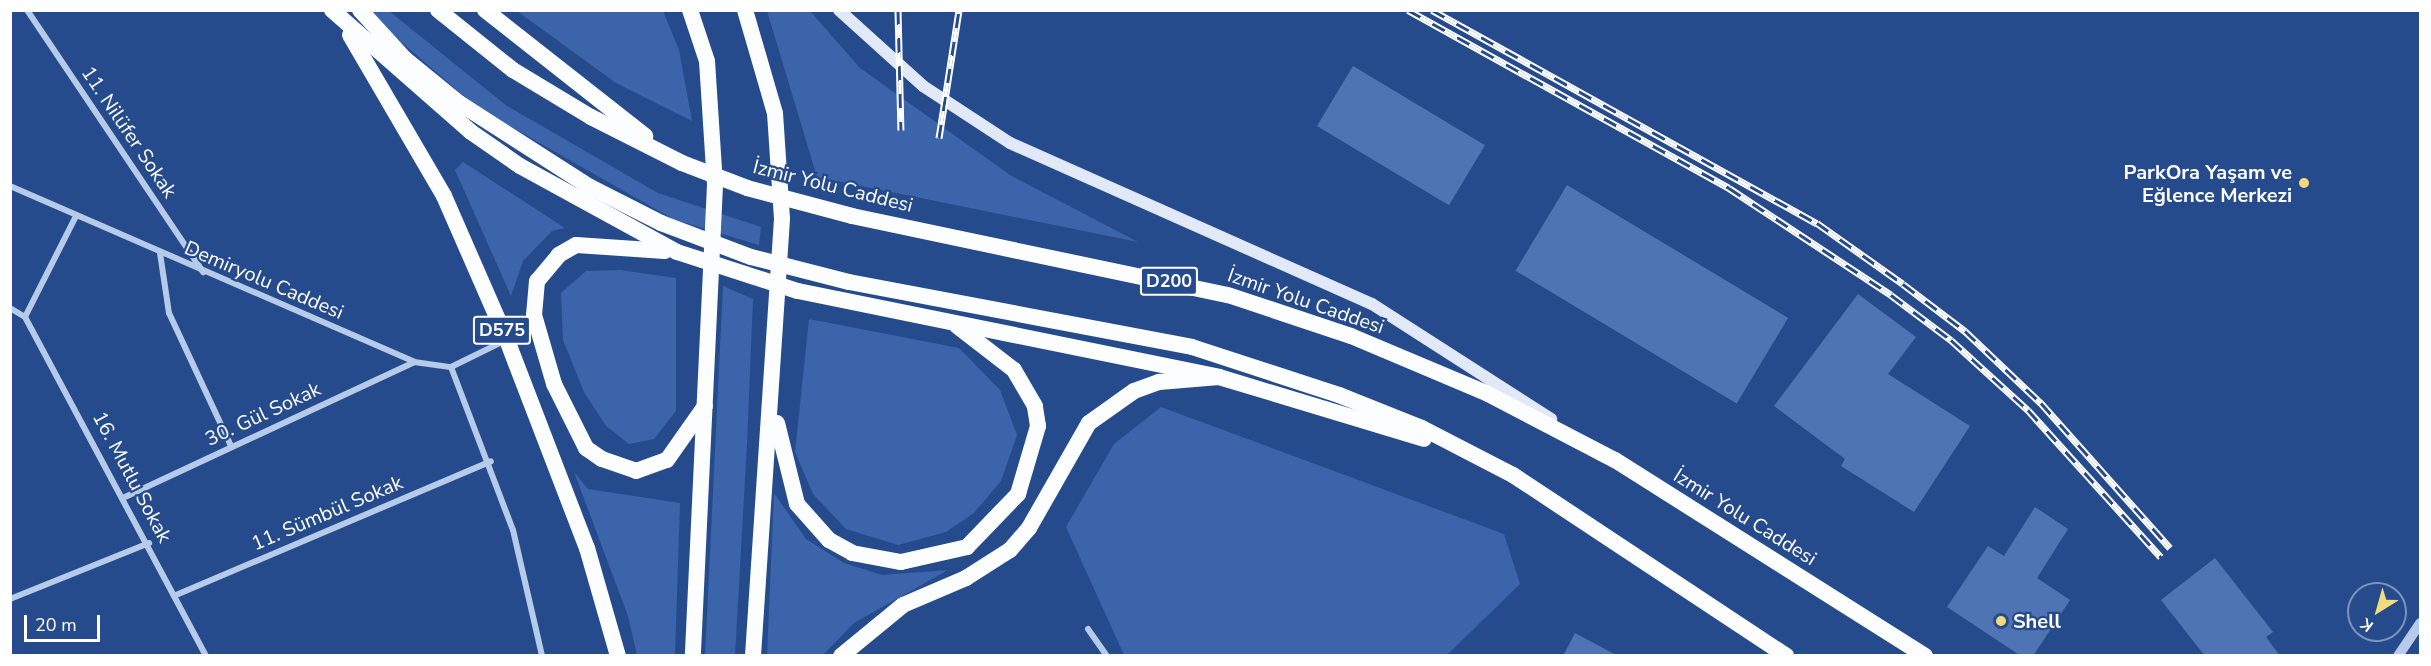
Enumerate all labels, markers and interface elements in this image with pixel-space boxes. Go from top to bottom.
street label: 11. Nilüfer Sokak [76,62,182,202]
street label: İzmir Yolu Caddesi [750,155,916,217]
place label: ParkOra Yaşam ve Eğlence Merkezi [2124,160,2292,207]
marker: ParkOra Yaşam ve Eğlence Merkezi [2297,176,2311,190]
street label: Demiryolu Caddesi [181,236,347,324]
street label: İzmir Yolu Caddesi [1224,263,1388,339]
road number: D200 [1139,266,1199,296]
road number: D575 [472,315,532,345]
street label: 30. Gül Sokak [202,377,324,451]
street label: 16. Mutlu Sokak [87,407,177,547]
street label: İzmir Yolu Caddesi [1669,463,1821,571]
street label: 11. Sümbül Sokak [248,470,406,556]
north arrow [2347,582,2407,642]
scale bar [27,603,104,641]
place label: Shell [2013,609,2061,633]
text: 20 m [35,613,77,637]
text: K [2357,613,2378,637]
marker: Shell [1994,614,2008,628]

